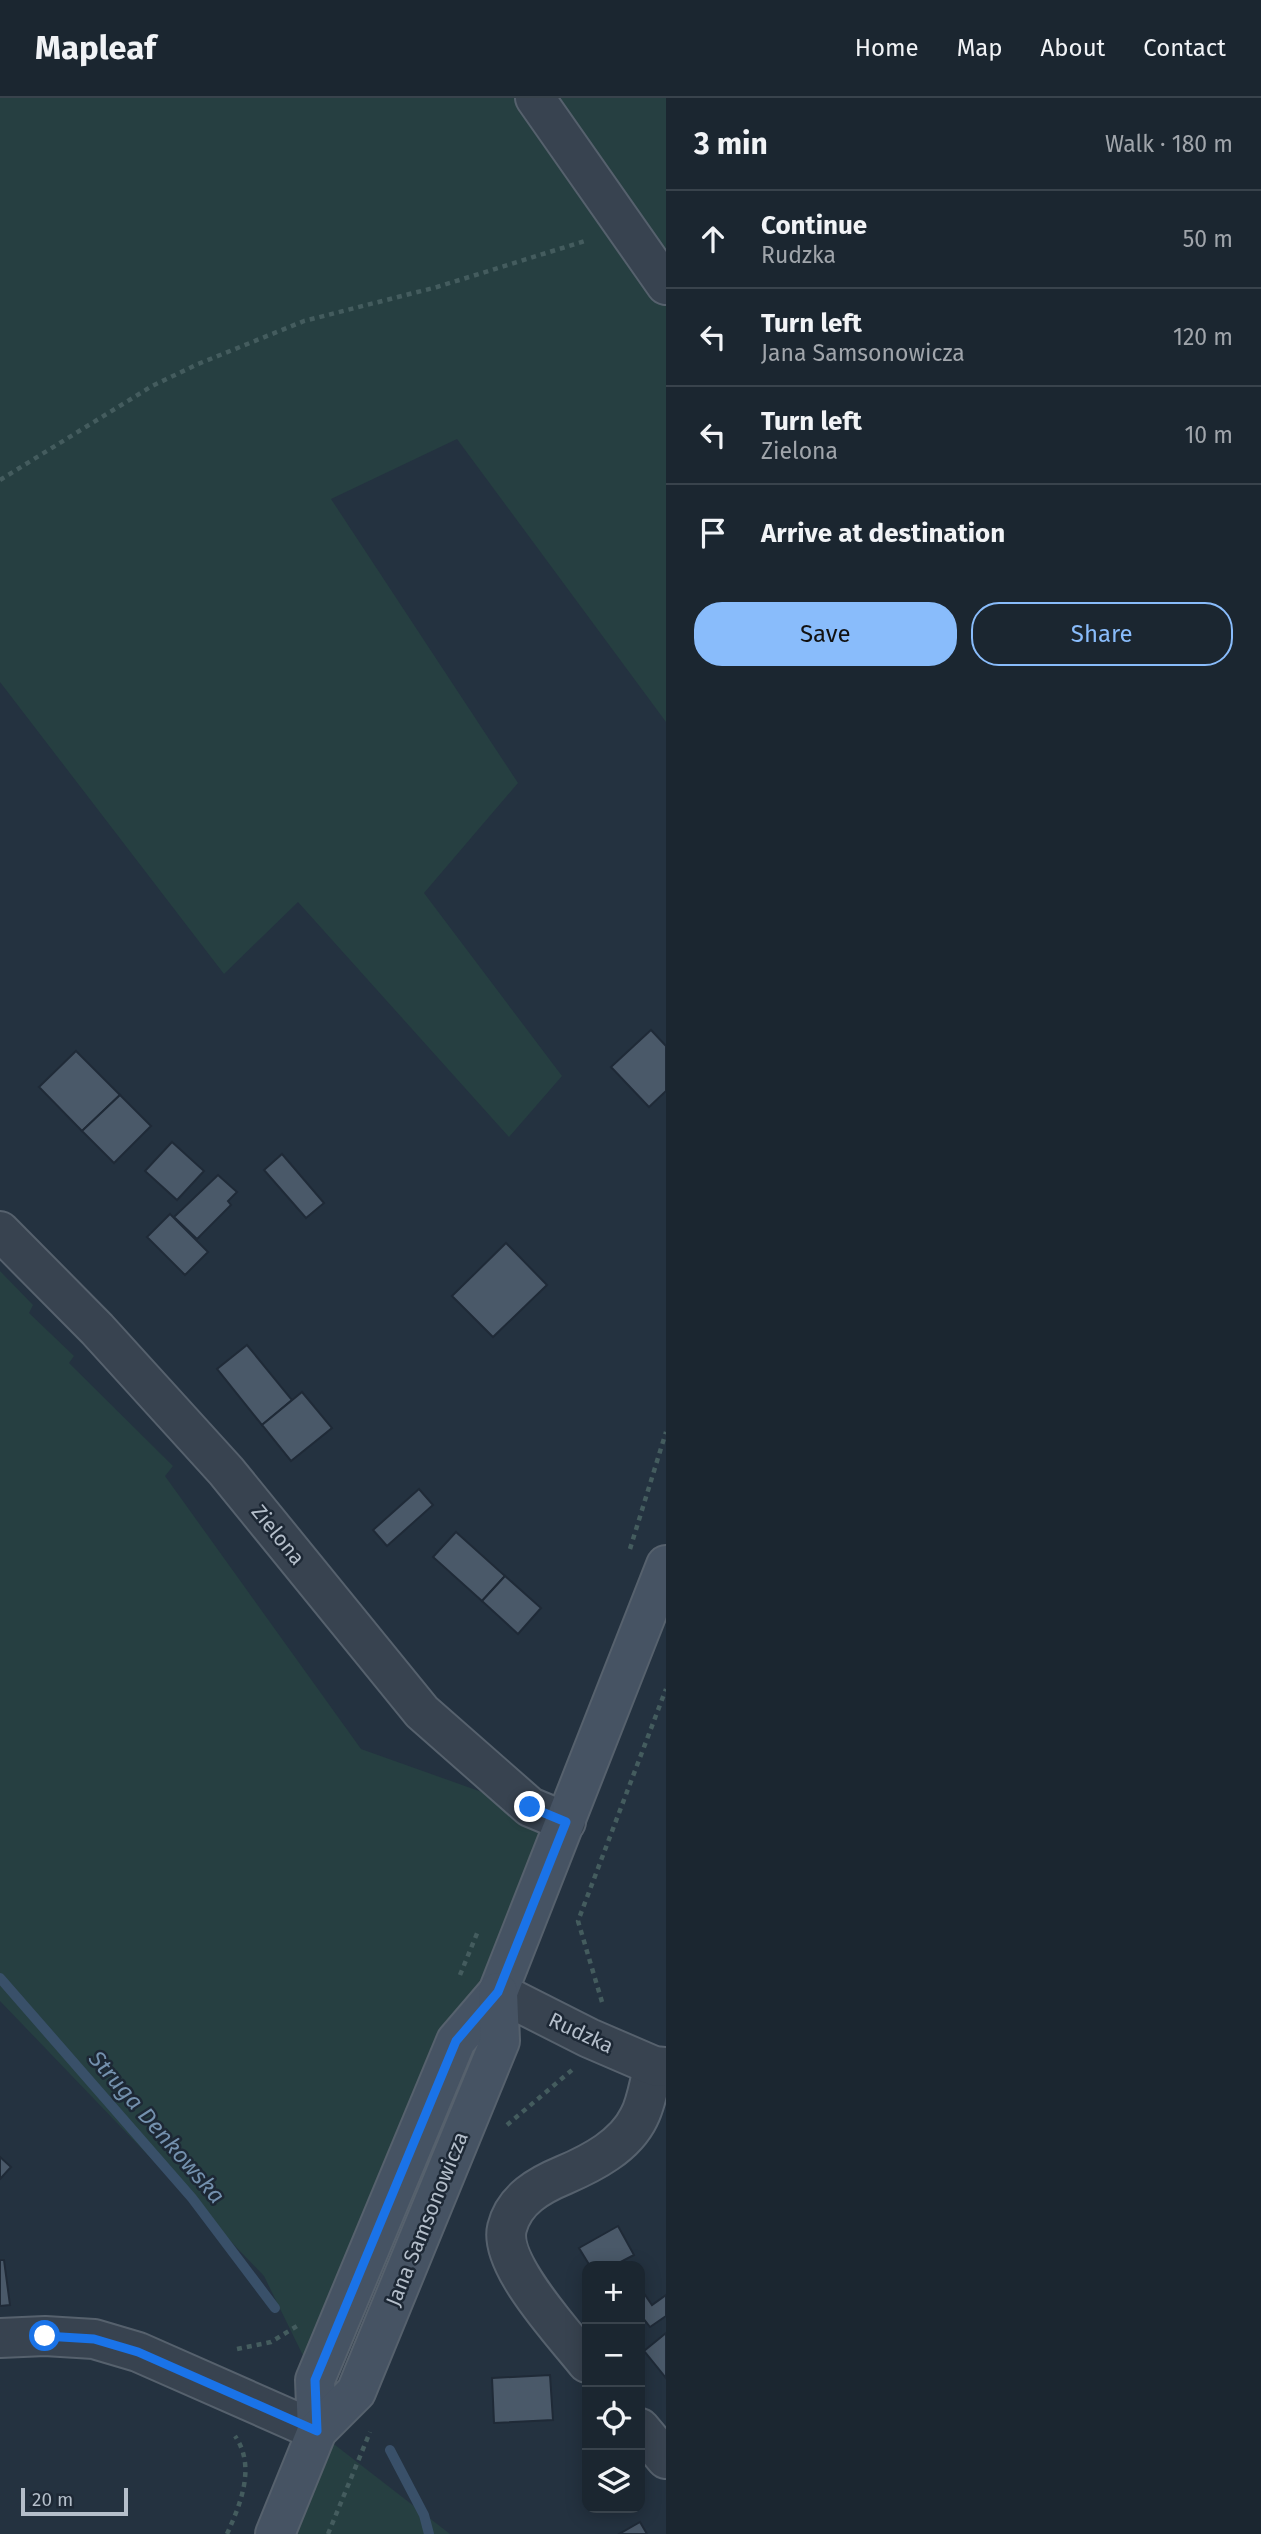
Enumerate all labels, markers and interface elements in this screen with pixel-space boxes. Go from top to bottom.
text: Mapleaf [35,28,156,68]
text: Home [855,34,919,62]
text: Map [957,34,1003,62]
text: About [1041,34,1105,62]
text: Contact [1143,34,1226,62]
text: 3 min [694,126,768,162]
text: Walk · 180 m [1105,130,1233,158]
text: Continue [761,210,867,241]
icon: ahead [694,220,732,258]
text: 50 m [1183,225,1233,253]
text: Rudzka [761,241,836,269]
text: Turn left [761,308,862,339]
icon: left [694,318,732,356]
text: 120 m [1173,323,1233,351]
text: Jana Samsonowicza [761,339,965,367]
text: Turn left [761,406,862,437]
icon: left [694,416,732,454]
text: 10 m [1184,421,1233,449]
text: Zielona [761,437,838,465]
icon: arrive [694,514,732,552]
text: Arrive at destination [761,518,1005,549]
button: Save [694,602,957,666]
button: Share [971,602,1233,666]
street label: Zielona [246,1499,310,1571]
route end [514,1791,545,1822]
street label: Rudzka [544,2007,618,2059]
water label: Struga Denkowska [82,2044,231,2209]
street label: Jana Samsonowicza [380,2128,474,2310]
map controls [582,2261,645,2513]
button: + [582,2261,645,2324]
route start [29,2320,60,2351]
button: − [582,2324,645,2387]
button: locate [582,2387,645,2450]
button: layers [582,2450,645,2513]
scale bar [21,2485,128,2517]
text: 20 m [32,2488,73,2511]

